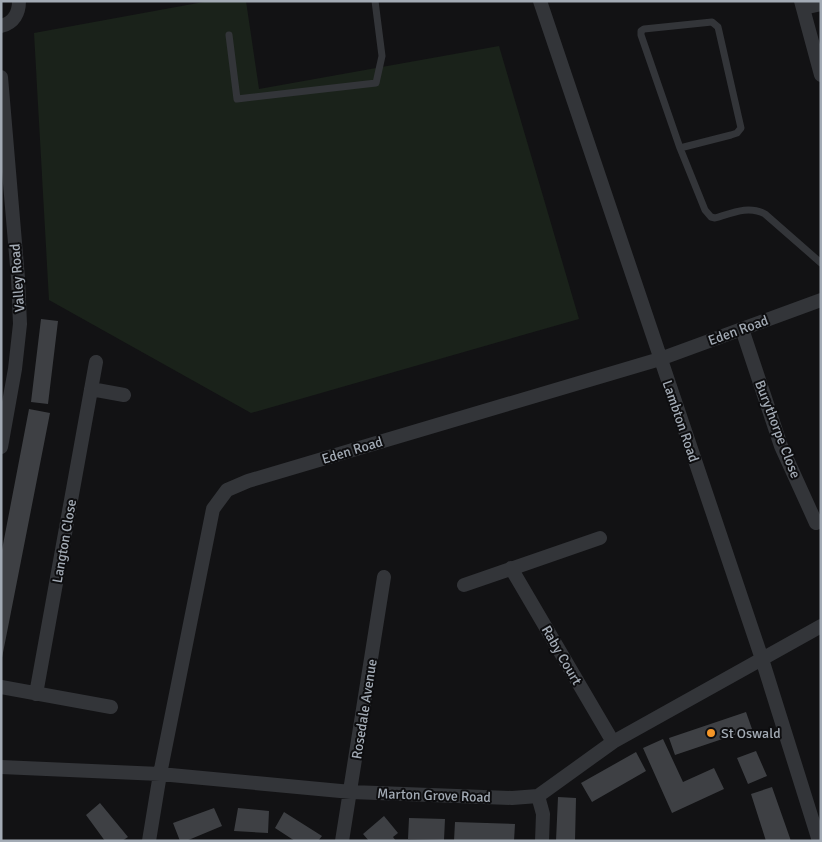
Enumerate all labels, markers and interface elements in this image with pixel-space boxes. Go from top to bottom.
street label: Valley Road [7,243,28,313]
street label: Eden Road [706,312,771,349]
street label: Lambton Road [659,378,702,464]
street label: Burythorpe Close [751,378,804,481]
street label: Eden Road [320,433,385,468]
street label: Langton Close [49,498,80,584]
street label: Raby Court [538,622,585,688]
street label: Rosedale Avenue [348,658,381,760]
place label: St Oswald [721,725,781,742]
marker: St Oswald [705,727,717,739]
street label: Marton Grove Road [377,785,491,806]

